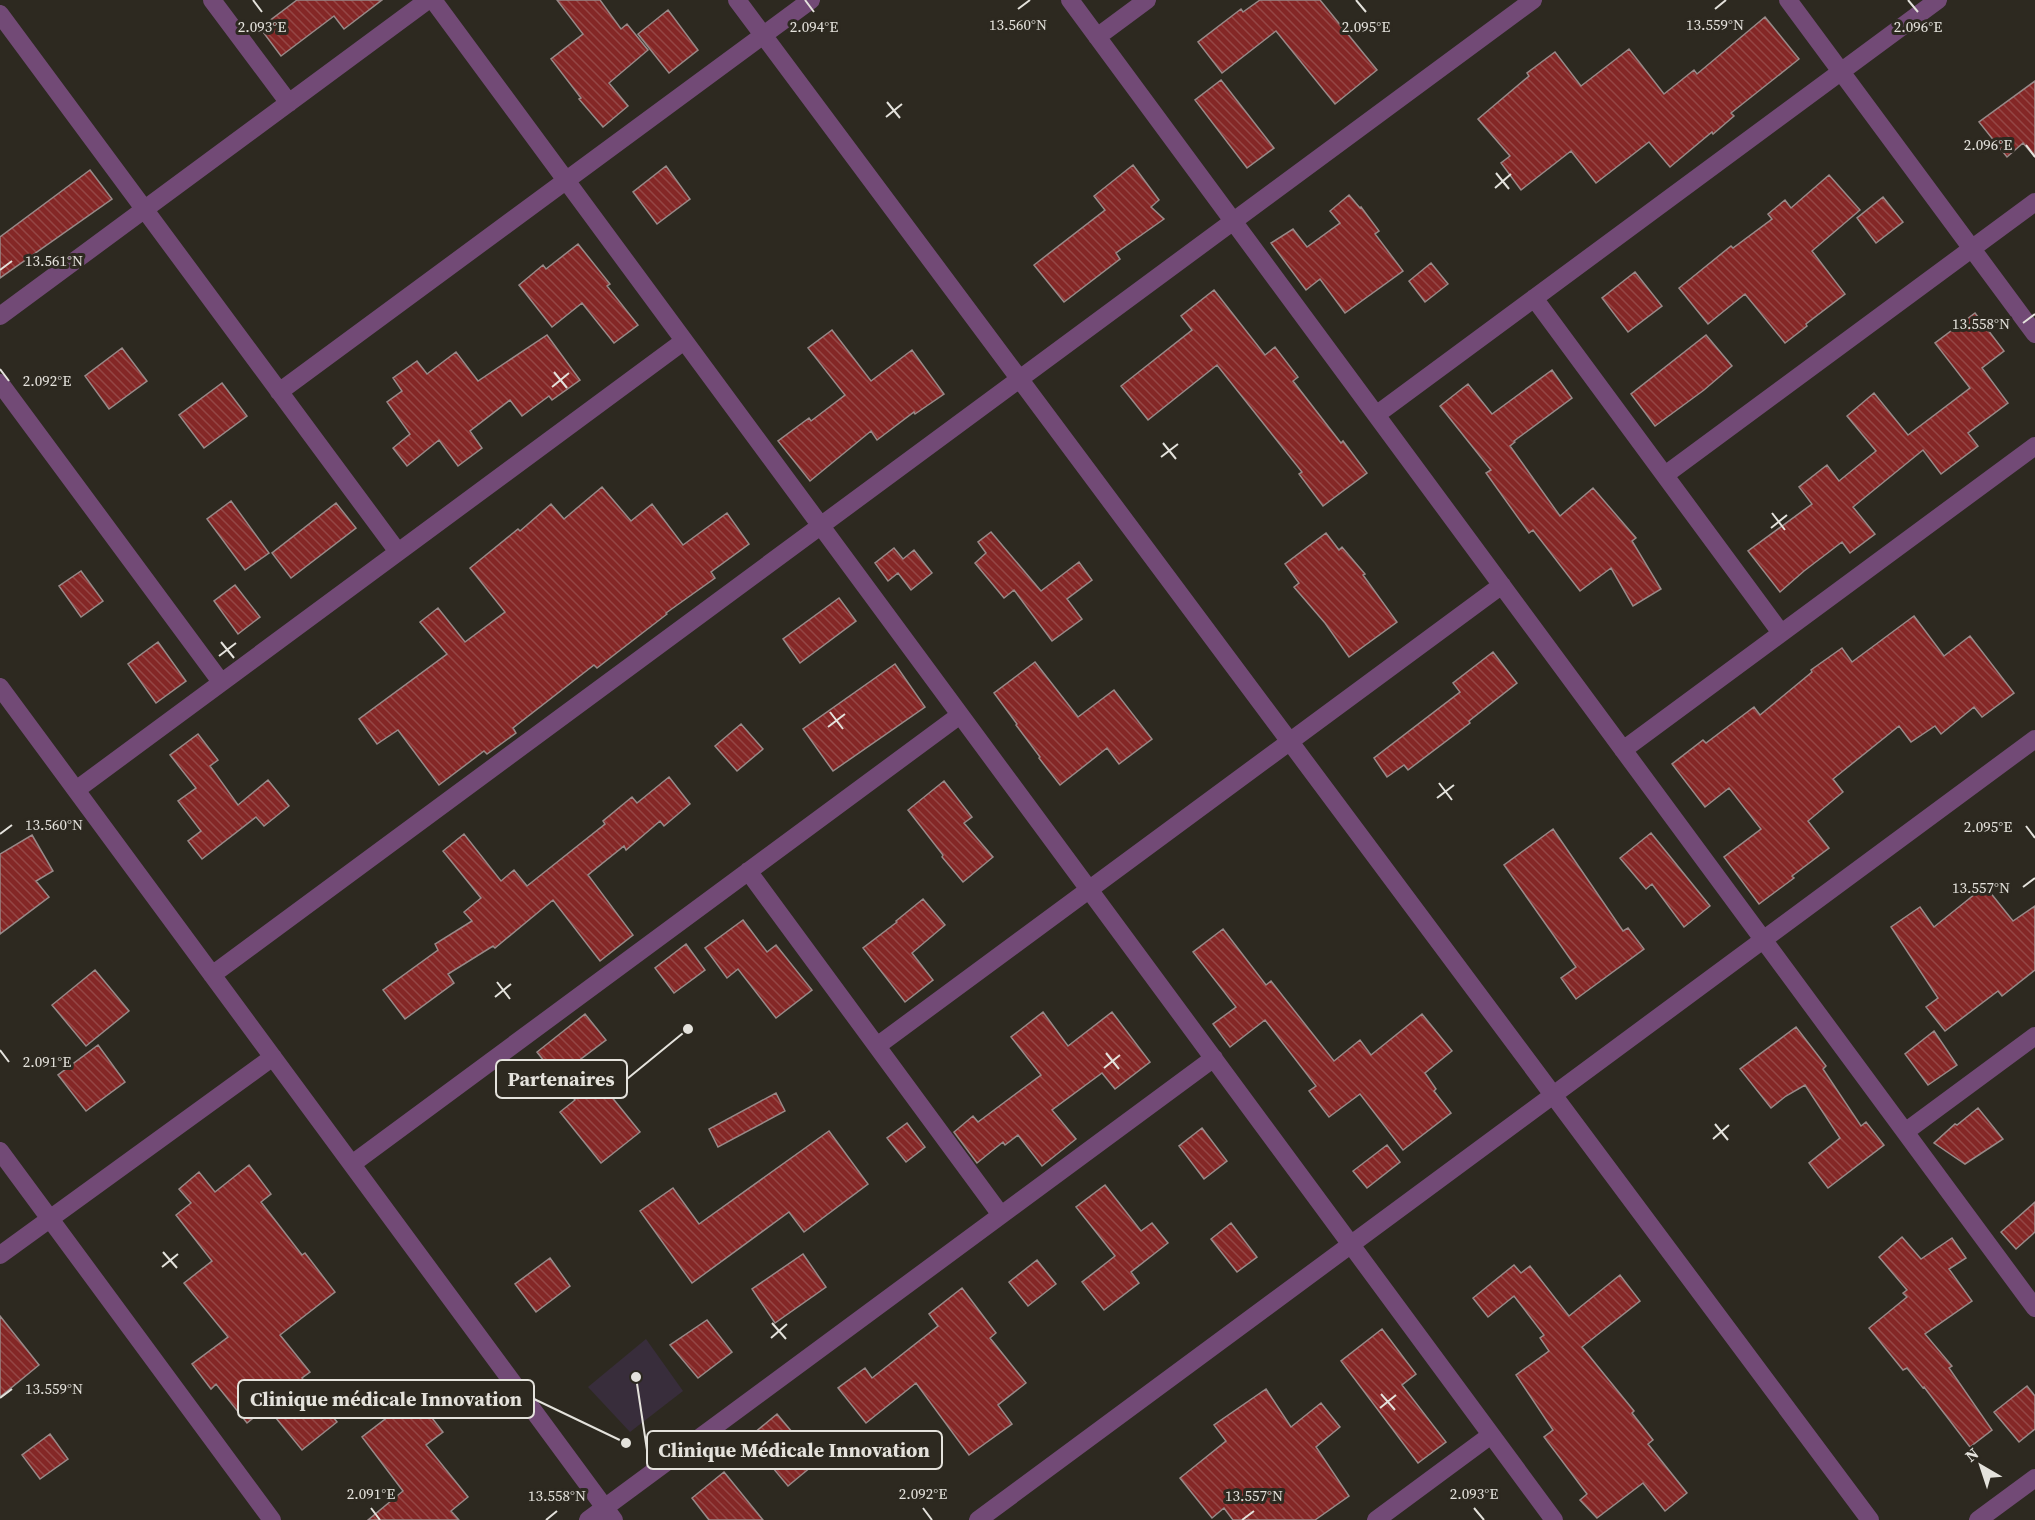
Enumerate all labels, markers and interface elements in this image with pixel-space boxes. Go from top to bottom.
text: 13.560°N [989,14,1047,35]
text: 13.559°N [1686,14,1744,35]
text: 2.093°E [238,16,286,37]
text: 2.094°E [790,16,838,37]
text: 2.095°E [1342,16,1390,37]
text: 2.096°E [1894,16,1942,37]
text: 2.096°E [1964,134,2012,155]
text: 13.561°N [25,250,83,271]
text: 13.558°N [1952,313,2010,334]
text: 2.092°E [23,370,71,391]
text: 13.560°N [25,814,83,835]
text: 2.095°E [1964,816,2012,837]
text: 13.557°N [1952,877,2010,898]
text: 2.091°E [23,1051,71,1072]
callout: Partenaires [496,1060,627,1098]
text: Partenaires [507,1065,615,1093]
text: 13.559°N [25,1378,83,1399]
callout: Clinique médicale Innovation [238,1380,534,1418]
text: Clinique médicale Innovation [250,1385,522,1413]
callout: Clinique Médicale Innovation [647,1431,942,1469]
text: Clinique Médicale Innovation [658,1436,930,1464]
north arrow [1951,1436,2011,1496]
text: N [1960,1442,1983,1467]
text: 2.091°E [347,1483,395,1504]
text: 2.092°E [899,1483,947,1504]
text: 2.093°E [1450,1483,1498,1504]
text: 13.558°N [528,1485,586,1506]
text: 13.557°N [1225,1485,1283,1506]

